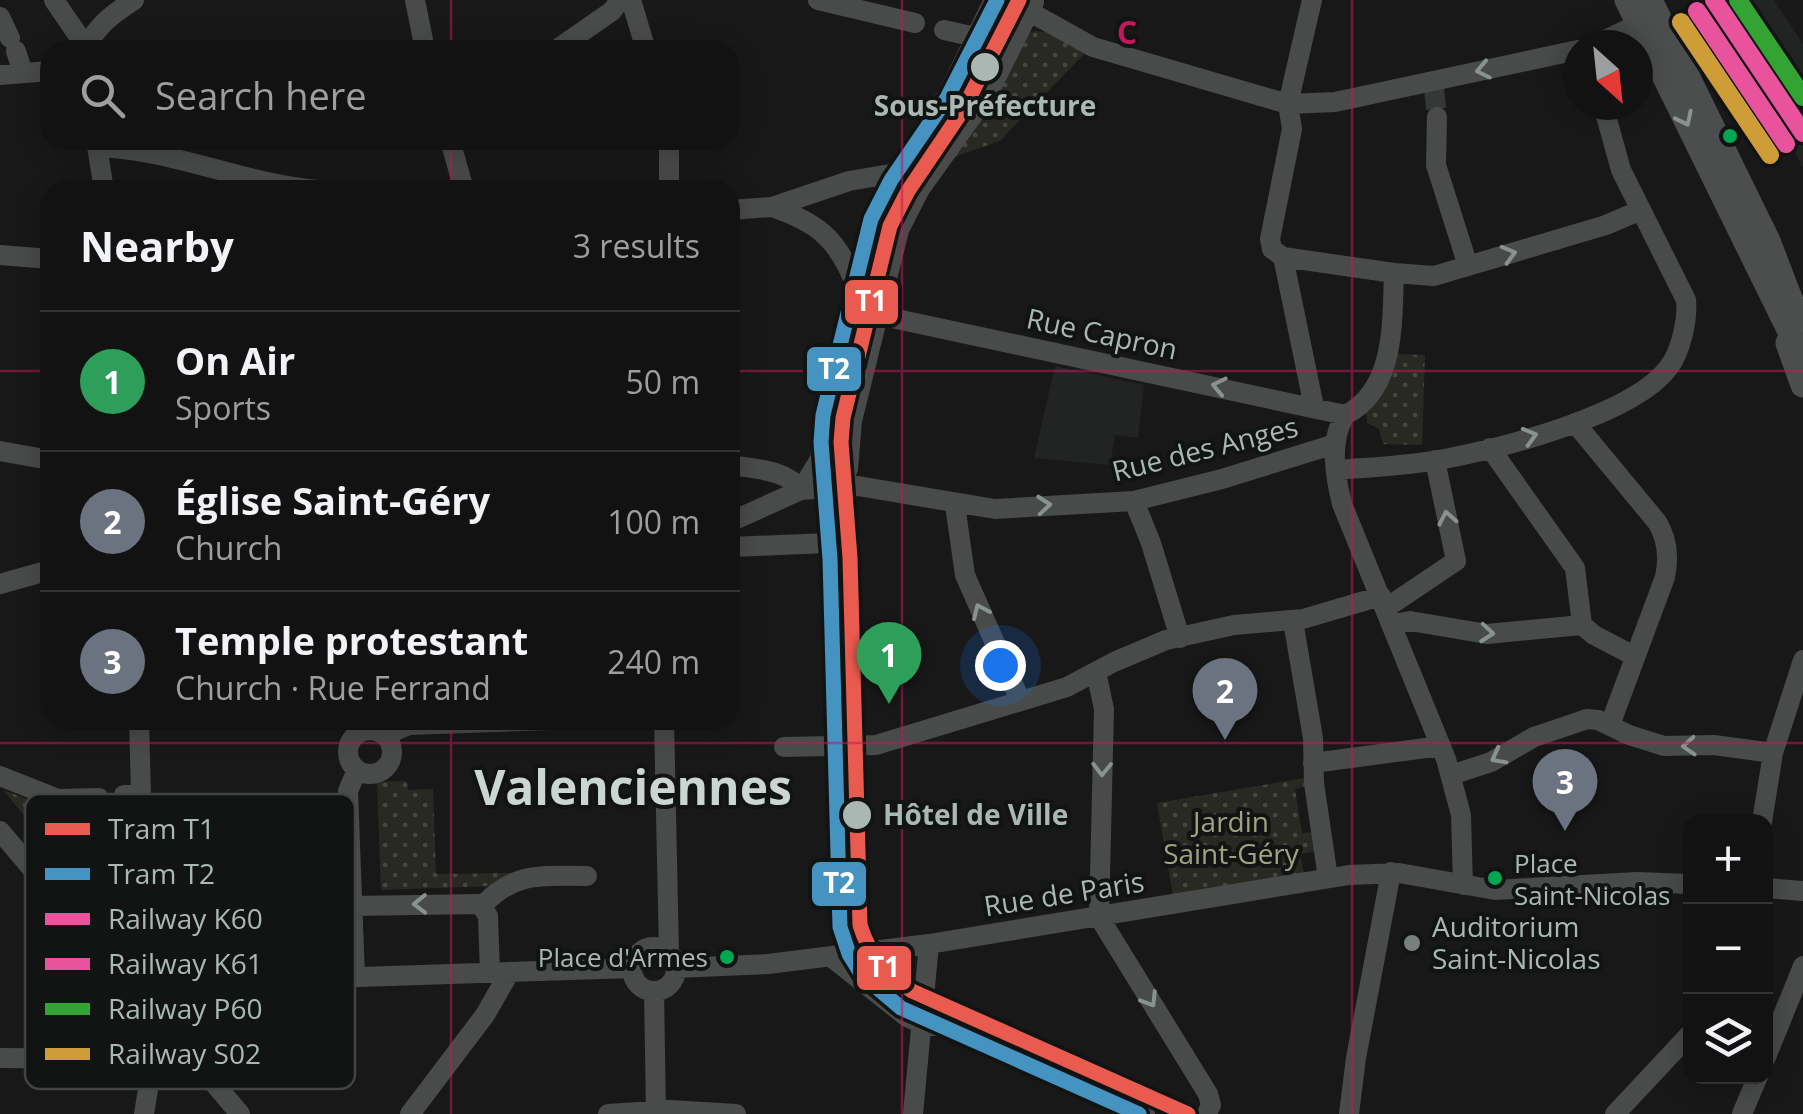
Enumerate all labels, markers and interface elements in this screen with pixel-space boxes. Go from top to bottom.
text: C [1117,10,1137,53]
north arrow [1563,30,1653,120]
search box [40,40,740,150]
marker: Sous-Préfecture [968,50,1002,84]
one-way arrow [1474,59,1491,80]
icon: search [75,68,130,123]
text: Search here [155,69,367,121]
place label: Sous-Préfecture [874,86,1096,124]
one-way arrow [1673,109,1693,127]
unlabelled marker [1720,126,1740,146]
text: Nearby [80,217,234,274]
text: 3 results [573,224,700,267]
one-way arrow [1500,245,1517,266]
line badge: T1 [843,278,900,326]
text: T1 [855,281,887,319]
street label: Rue Capron [1023,299,1181,368]
text: On Air [175,334,295,386]
line badge: T2 [805,345,863,393]
text: T2 [818,349,850,387]
text: 1 [103,360,122,403]
text: 50 m [625,360,700,403]
one-way arrow [1211,377,1228,398]
text: Sports [175,386,271,429]
street label: Rue des Anges [1108,407,1302,489]
one-way arrow [1520,427,1537,448]
text: Église Saint-Géry [175,474,490,526]
one-way arrow [1037,495,1053,517]
text: 2 [103,500,122,543]
text: 100 m [607,500,700,543]
one-way arrow [1437,510,1458,527]
text: Church [175,526,282,569]
one-way arrow [972,603,992,621]
text: Temple protestant [175,614,528,666]
one-way arrow [1479,621,1495,643]
pin: 1 [856,622,922,704]
text: 3 [103,640,122,683]
text: 240 m [607,640,700,683]
your location [975,640,1026,691]
pin: 2 [1192,658,1258,740]
text: Church · Rue Ferrand [175,666,491,709]
one-way arrow [1681,734,1697,756]
one-way arrow [1491,745,1509,764]
pin: 3 [1532,748,1598,831]
district label: Valenciennes [474,754,792,819]
one-way arrow [1092,761,1113,777]
legend [25,794,355,1089]
place label: Hôtel de Ville [883,795,1068,833]
marker: Hôtel de Ville [840,798,874,832]
park label: Jardin Saint-Géry [1163,802,1300,872]
text: Tram T1 [108,809,215,847]
map controls [1683,814,1773,1084]
button: + [1683,814,1773,904]
place label: Place Saint-Nicolas [1514,845,1670,913]
text: Tram T2 [108,854,215,892]
line badge: T2 [810,860,868,908]
street label: Rue de Paris [981,862,1147,924]
text: T2 [823,863,855,901]
marker: Place Saint-Nicolas [1485,868,1505,888]
one-way arrow [412,893,428,915]
text: Railway K60 [108,899,263,937]
button: − [1683,904,1773,994]
place label: Auditorium Saint-Nicolas [1432,907,1601,977]
marker: Auditorium Saint-Nicolas [1401,932,1423,954]
place label: Place d'Armes [538,939,708,975]
text: Railway K61 [108,944,263,982]
line badge: T1 [855,944,913,992]
marker: Place d'Armes [717,947,737,967]
text: T1 [868,947,900,985]
text: Railway P60 [108,989,262,1027]
one-way arrow [1138,989,1157,1007]
button: layers [1683,994,1773,1084]
text: Railway S02 [108,1034,261,1072]

